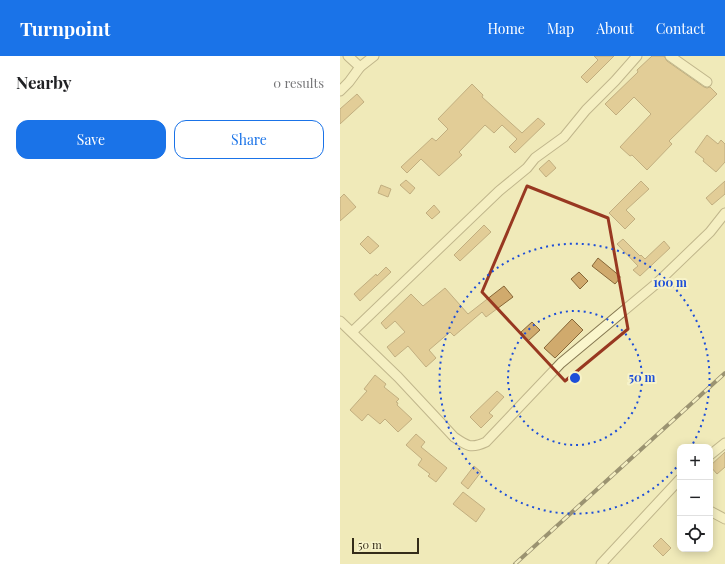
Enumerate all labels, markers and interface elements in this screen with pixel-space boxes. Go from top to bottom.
text: Turnpoint [20,15,110,41]
text: Home [487,19,525,38]
text: Map [547,19,574,38]
text: About [596,19,634,38]
text: Contact [656,19,705,38]
text: Nearby [16,71,71,93]
text: 0 results [273,74,324,91]
button: Save [16,120,166,159]
button: Share [174,120,324,159]
text: 100 m [653,274,687,290]
text: 50 m [629,369,656,385]
centre of rings [568,371,582,385]
map controls [677,444,713,552]
button: + [677,444,713,480]
button: − [677,480,713,516]
button: locate [677,516,713,552]
scale bar [352,536,419,555]
text: 50 m [358,537,382,552]

